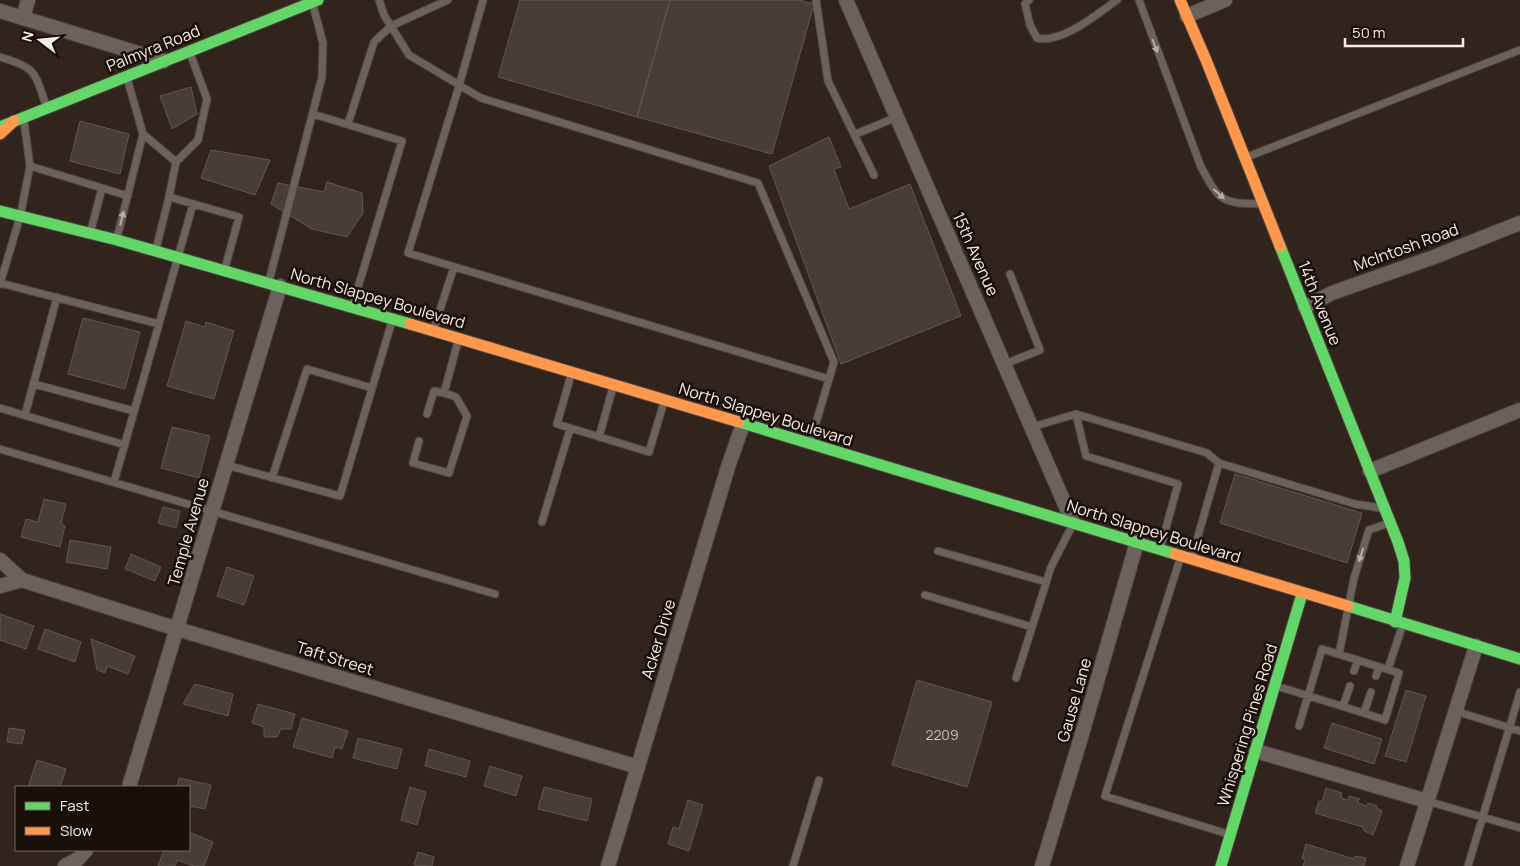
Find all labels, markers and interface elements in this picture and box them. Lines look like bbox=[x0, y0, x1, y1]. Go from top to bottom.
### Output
north arrow bbox=[15, 15, 65, 65]
scale bar bbox=[1345, 15, 1462, 47]
street label: Palmyra Road bbox=[103, 19, 203, 77]
text: 50 m bbox=[1352, 22, 1386, 43]
text: N bbox=[17, 29, 38, 44]
one-way arrow bbox=[1152, 39, 1160, 53]
one-way arrow bbox=[1212, 188, 1224, 200]
street label: 15th Avenue bbox=[948, 209, 1004, 299]
one-way arrow bbox=[118, 210, 126, 225]
street label: McIntosh Road bbox=[1351, 218, 1461, 276]
street label: 14th Avenue bbox=[1293, 257, 1347, 349]
street label: North Slappey Boulevard bbox=[288, 263, 468, 333]
street label: North Slappey Boulevard bbox=[676, 377, 856, 451]
street label: Temple Avenue bbox=[162, 475, 214, 589]
street label: North Slappey Boulevard bbox=[1064, 494, 1244, 568]
one-way arrow bbox=[1357, 548, 1365, 563]
street label: Acker Drive bbox=[635, 596, 681, 682]
street label: Taft Street bbox=[294, 636, 376, 680]
street label: Whispering Pines Road bbox=[1212, 641, 1282, 809]
street label: Gause Lane bbox=[1052, 655, 1096, 745]
house number: 2209 bbox=[925, 725, 959, 744]
legend bbox=[15, 786, 190, 851]
text: Fast bbox=[60, 795, 89, 816]
text: Slow bbox=[60, 820, 93, 841]

